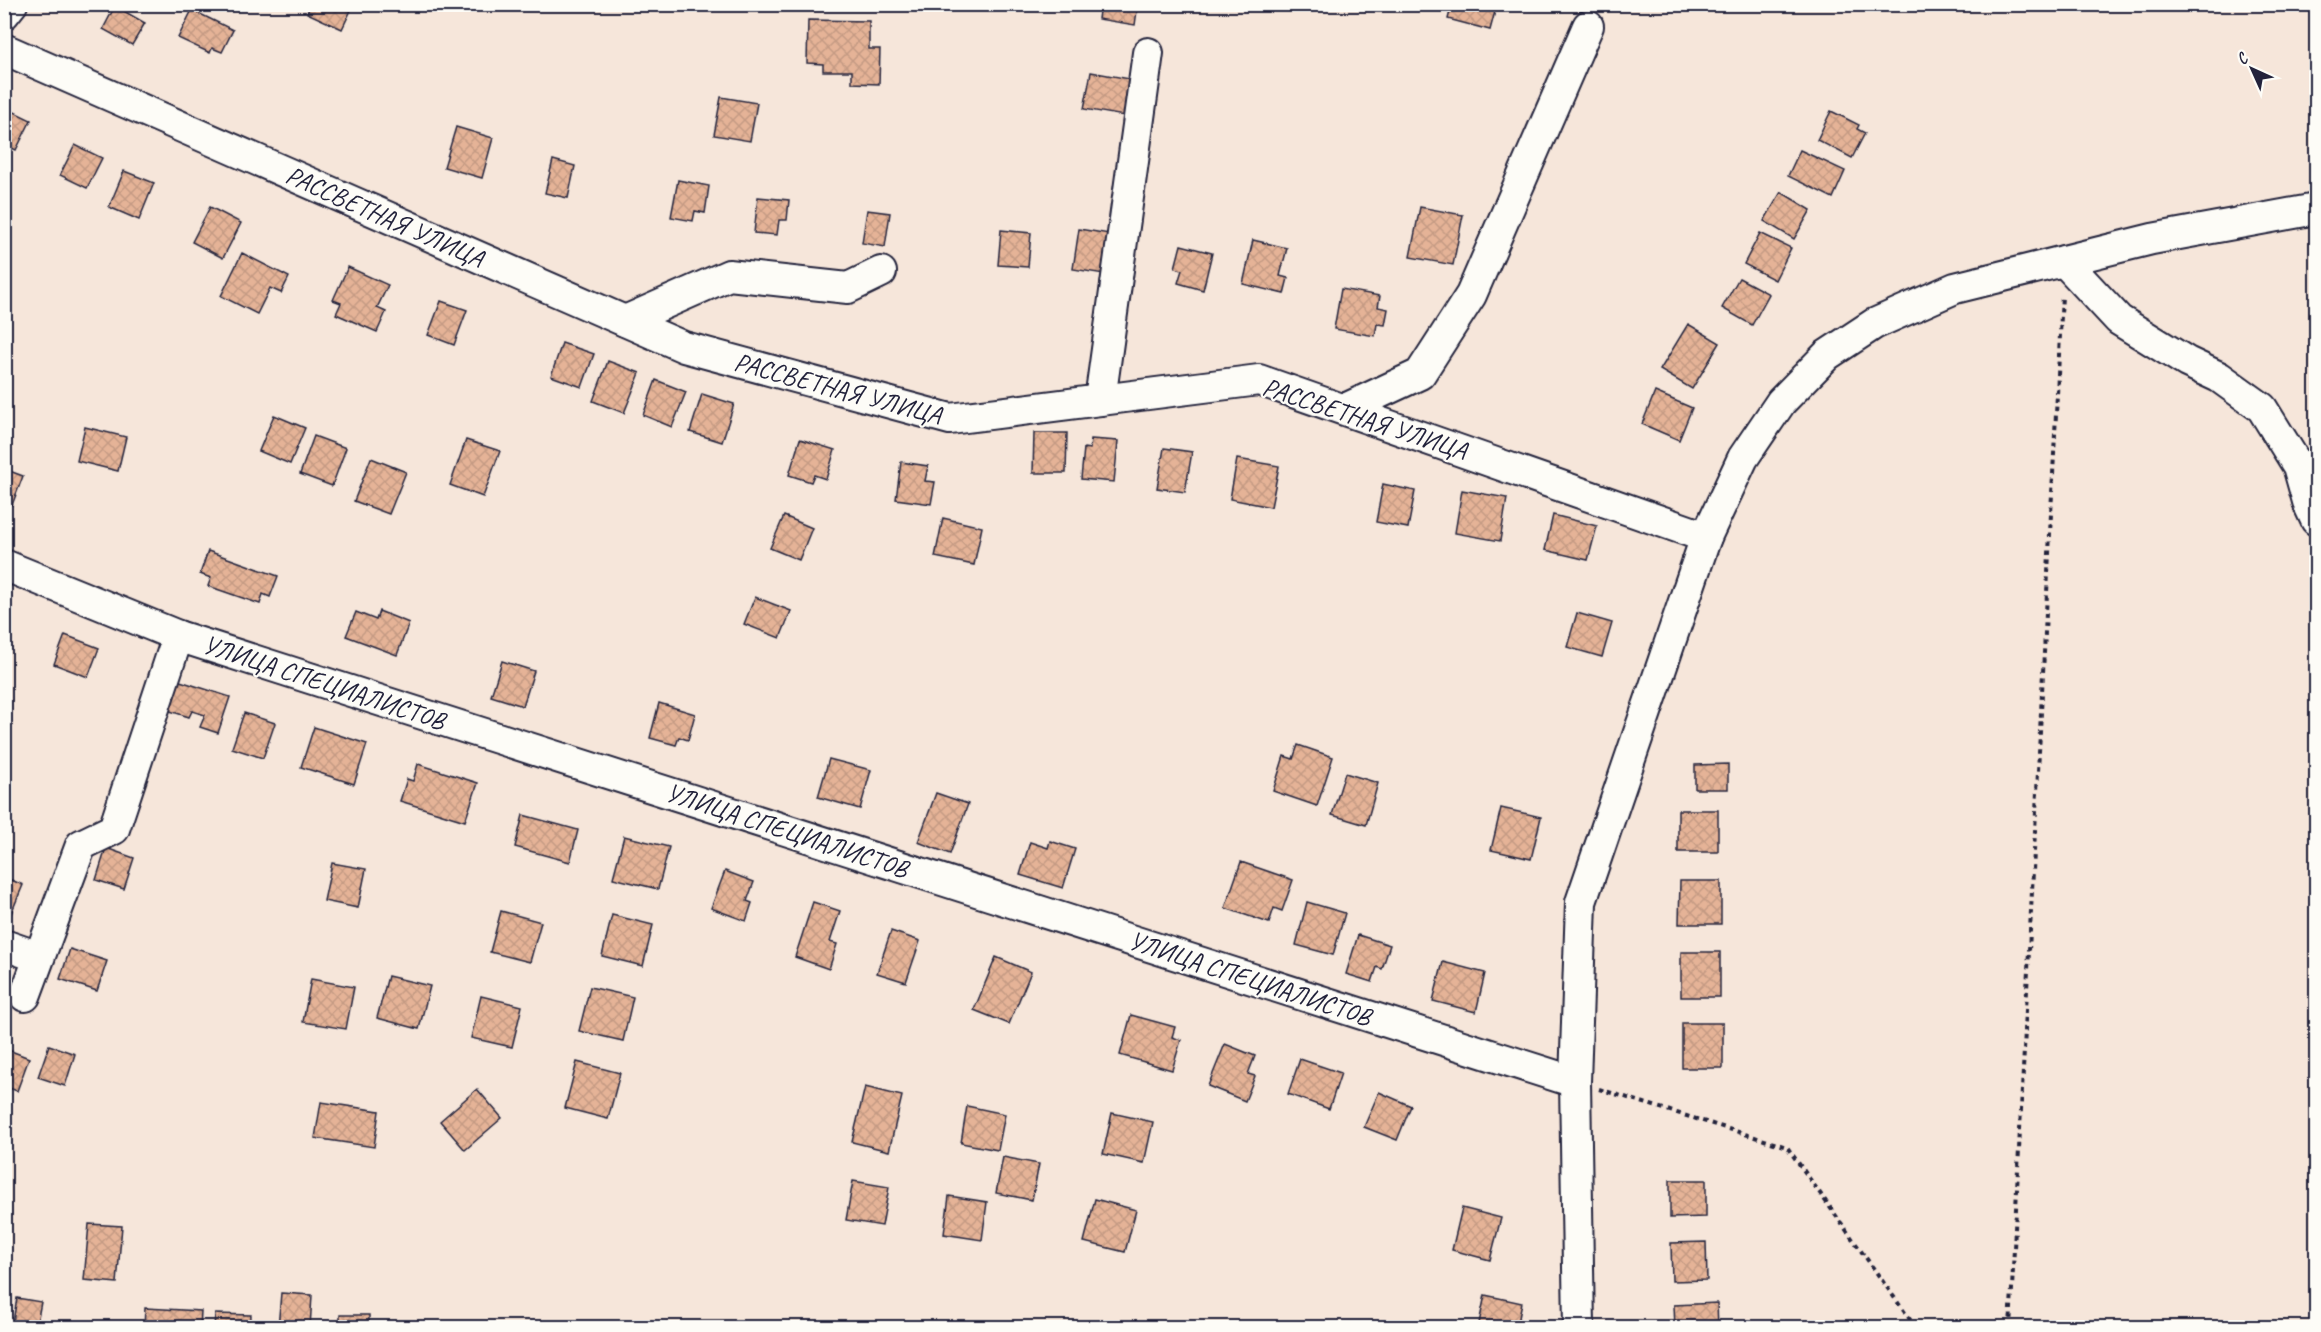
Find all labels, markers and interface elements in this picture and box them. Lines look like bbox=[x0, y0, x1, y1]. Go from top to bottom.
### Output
north arrow bbox=[2222, 39, 2282, 99]
text: С bbox=[2232, 48, 2253, 69]
street label: РАССВЕТНАЯ УЛИЦА bbox=[281, 158, 491, 276]
street label: РАССВЕТНАЯ УЛИЦА bbox=[731, 345, 947, 432]
street label: РАССВЕТНАЯ УЛИЦА bbox=[1258, 370, 1473, 468]
street label: УЛИЦА СПЕЦИАЛИСТОВ bbox=[199, 628, 452, 738]
street label: УЛИЦА СПЕЦИАЛИСТОВ bbox=[662, 776, 915, 886]
street label: УЛИЦА СПЕЦИАЛИСТОВ bbox=[1125, 924, 1378, 1034]

